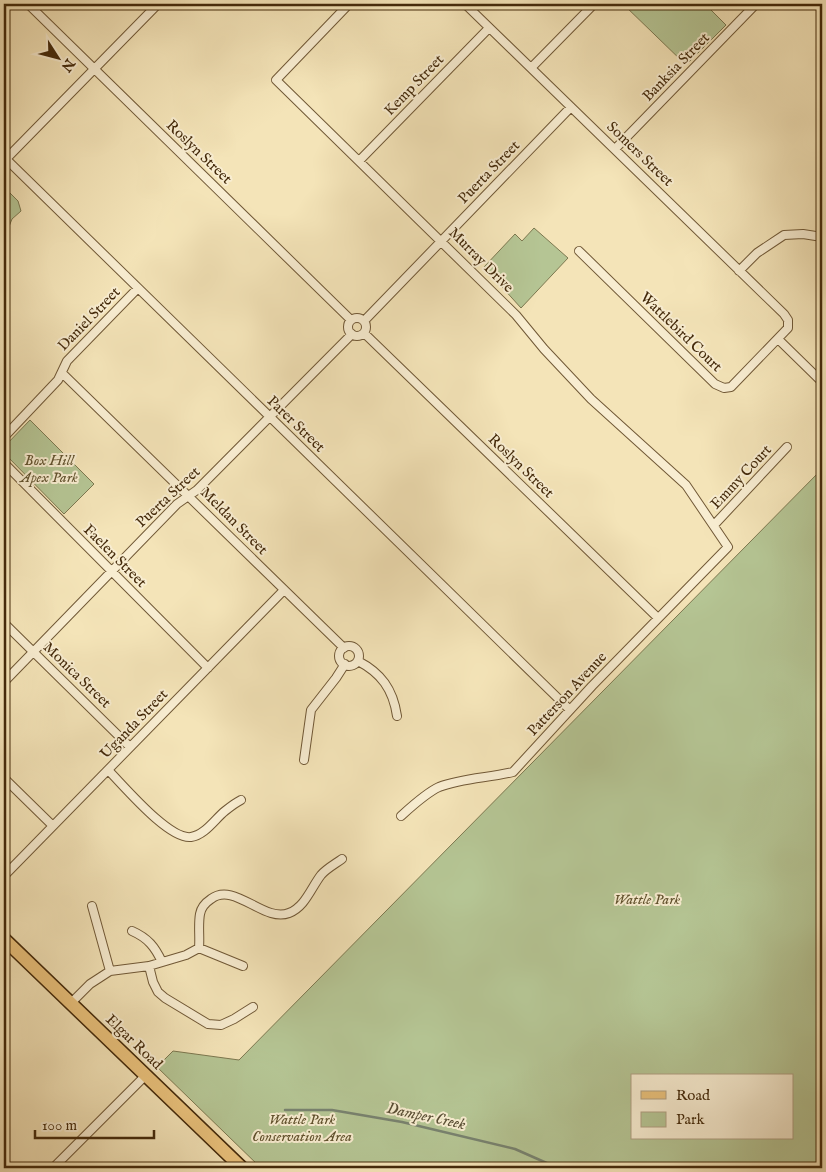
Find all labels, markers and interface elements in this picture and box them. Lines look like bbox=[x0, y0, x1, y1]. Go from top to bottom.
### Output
street label: Banksia Street bbox=[638, 28, 714, 106]
north arrow bbox=[32, 32, 82, 82]
street label: Kemp Street bbox=[380, 50, 448, 120]
text: N bbox=[57, 54, 79, 75]
street label: Roslyn Street bbox=[162, 116, 236, 188]
street label: Somers Street bbox=[603, 117, 677, 191]
street label: Puerta Street bbox=[454, 136, 524, 208]
street label: Murray Drive bbox=[444, 223, 518, 297]
street label: Daniel Street bbox=[54, 283, 124, 355]
street label: Wattlebird Court bbox=[636, 288, 726, 376]
street label: Parer Street bbox=[263, 392, 329, 456]
street label: Roslyn Street bbox=[484, 430, 558, 502]
street label: Emmy Court bbox=[706, 441, 776, 513]
park label: Box Hill Apex Park bbox=[18, 451, 78, 487]
street label: Puerta Street bbox=[132, 462, 204, 532]
street label: Meldan Street bbox=[196, 483, 272, 559]
street label: Faelen Street bbox=[79, 520, 151, 592]
street label: Monica Street bbox=[39, 638, 115, 712]
street label: Patterson Avenue bbox=[523, 648, 611, 740]
street label: Uganda Street bbox=[96, 685, 172, 763]
park label: Wattle Park bbox=[614, 890, 680, 909]
street label: Elgar Road bbox=[102, 1010, 167, 1074]
legend bbox=[631, 1074, 794, 1140]
text: Road bbox=[676, 1086, 711, 1105]
water label: Damper Creek bbox=[385, 1099, 468, 1135]
scale bar bbox=[35, 1107, 154, 1139]
park label: Wattle Park Conservation Area bbox=[252, 1110, 352, 1146]
text: Park bbox=[676, 1110, 706, 1129]
text: 100 m bbox=[42, 1116, 78, 1135]

